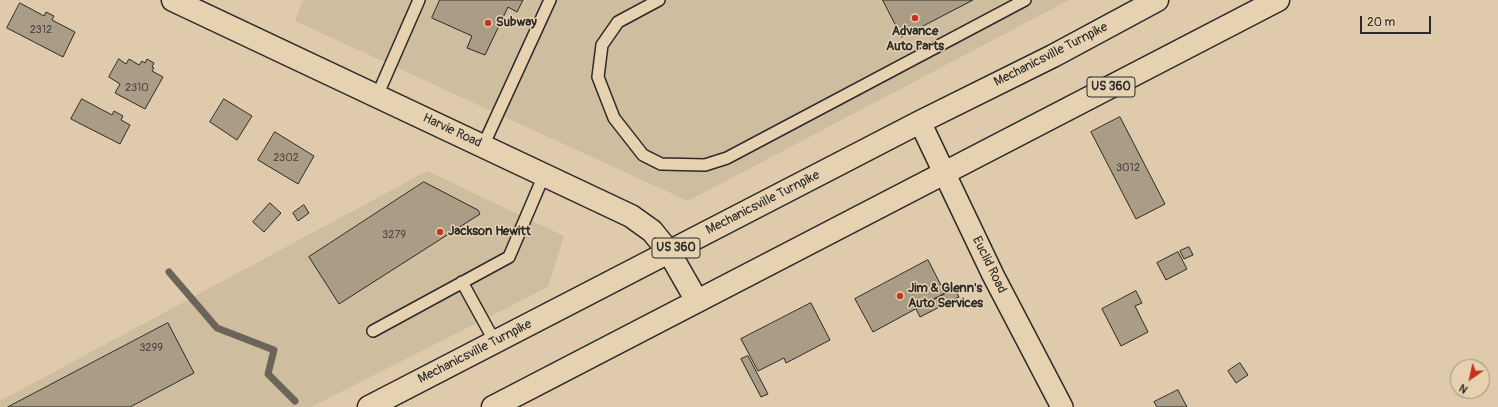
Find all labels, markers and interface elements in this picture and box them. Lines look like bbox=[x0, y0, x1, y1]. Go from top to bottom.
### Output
scale bar bbox=[1362, 8, 1433, 34]
marker: Advance Auto Parts bbox=[910, 13, 920, 23]
place label: Subway bbox=[496, 15, 537, 31]
text: 20 m bbox=[1367, 15, 1395, 30]
marker: Subway bbox=[483, 18, 493, 28]
street label: Mechanicsville Turnpike bbox=[992, 20, 1110, 90]
house number: 2312 bbox=[30, 23, 52, 37]
place label: Advance Auto Parts bbox=[886, 24, 944, 55]
road number: US 360 bbox=[1087, 77, 1135, 97]
house number: 2310 bbox=[125, 81, 149, 95]
street label: Harvie Road bbox=[420, 111, 484, 151]
house number: 2302 bbox=[273, 151, 299, 165]
house number: 3012 bbox=[1116, 161, 1140, 175]
street label: Mechanicsville Turnpike bbox=[704, 168, 822, 238]
place label: Jackson Hewitt bbox=[448, 224, 531, 240]
marker: Jackson Hewitt bbox=[435, 227, 445, 237]
house number: 3279 bbox=[382, 228, 406, 242]
street label: Euclid Road bbox=[969, 234, 1009, 296]
road number: US 360 bbox=[652, 238, 700, 258]
place label: Jim & Glenn's Auto Services bbox=[908, 281, 983, 312]
marker: Jim & Glenn's Auto Services bbox=[895, 291, 905, 301]
street label: Mechanicsville Turnpike bbox=[416, 317, 534, 387]
house number: 3299 bbox=[139, 341, 163, 355]
north arrow bbox=[1450, 359, 1490, 399]
text: N bbox=[1457, 381, 1470, 396]

